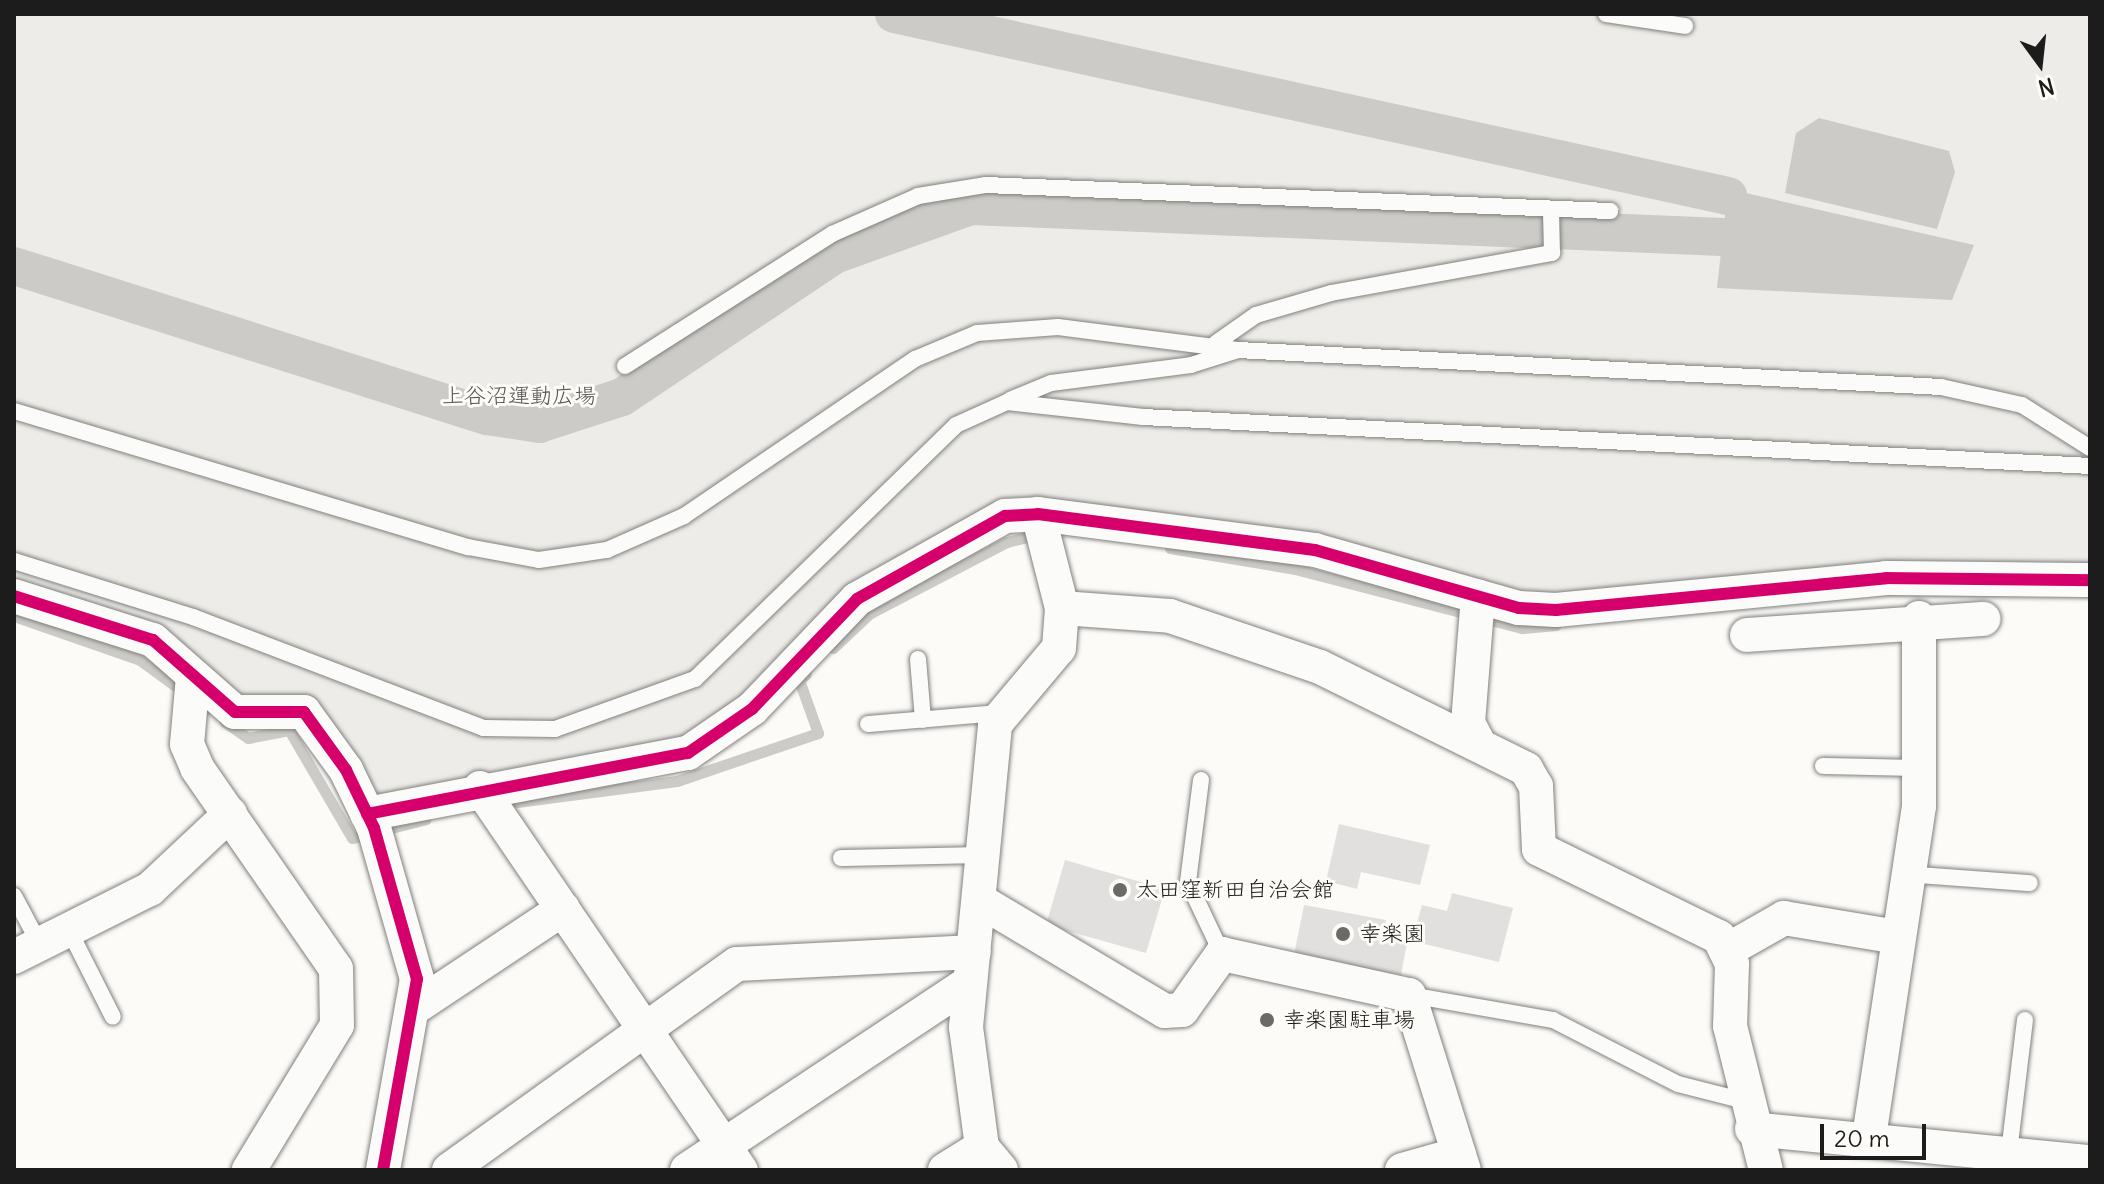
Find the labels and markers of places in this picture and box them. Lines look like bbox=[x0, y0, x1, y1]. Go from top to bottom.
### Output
place label: 太田窪新田自治会館 bbox=[1136, 877, 1334, 903]
marker: 太田窪新田自治会館 bbox=[1111, 881, 1129, 899]
place label: 幸楽園 bbox=[1359, 921, 1425, 947]
marker: 幸楽園 bbox=[1334, 925, 1352, 943]
place label: 幸楽園駐車場 bbox=[1283, 1007, 1415, 1033]
marker: 幸楽園駐車場 bbox=[1258, 1011, 1276, 1029]

